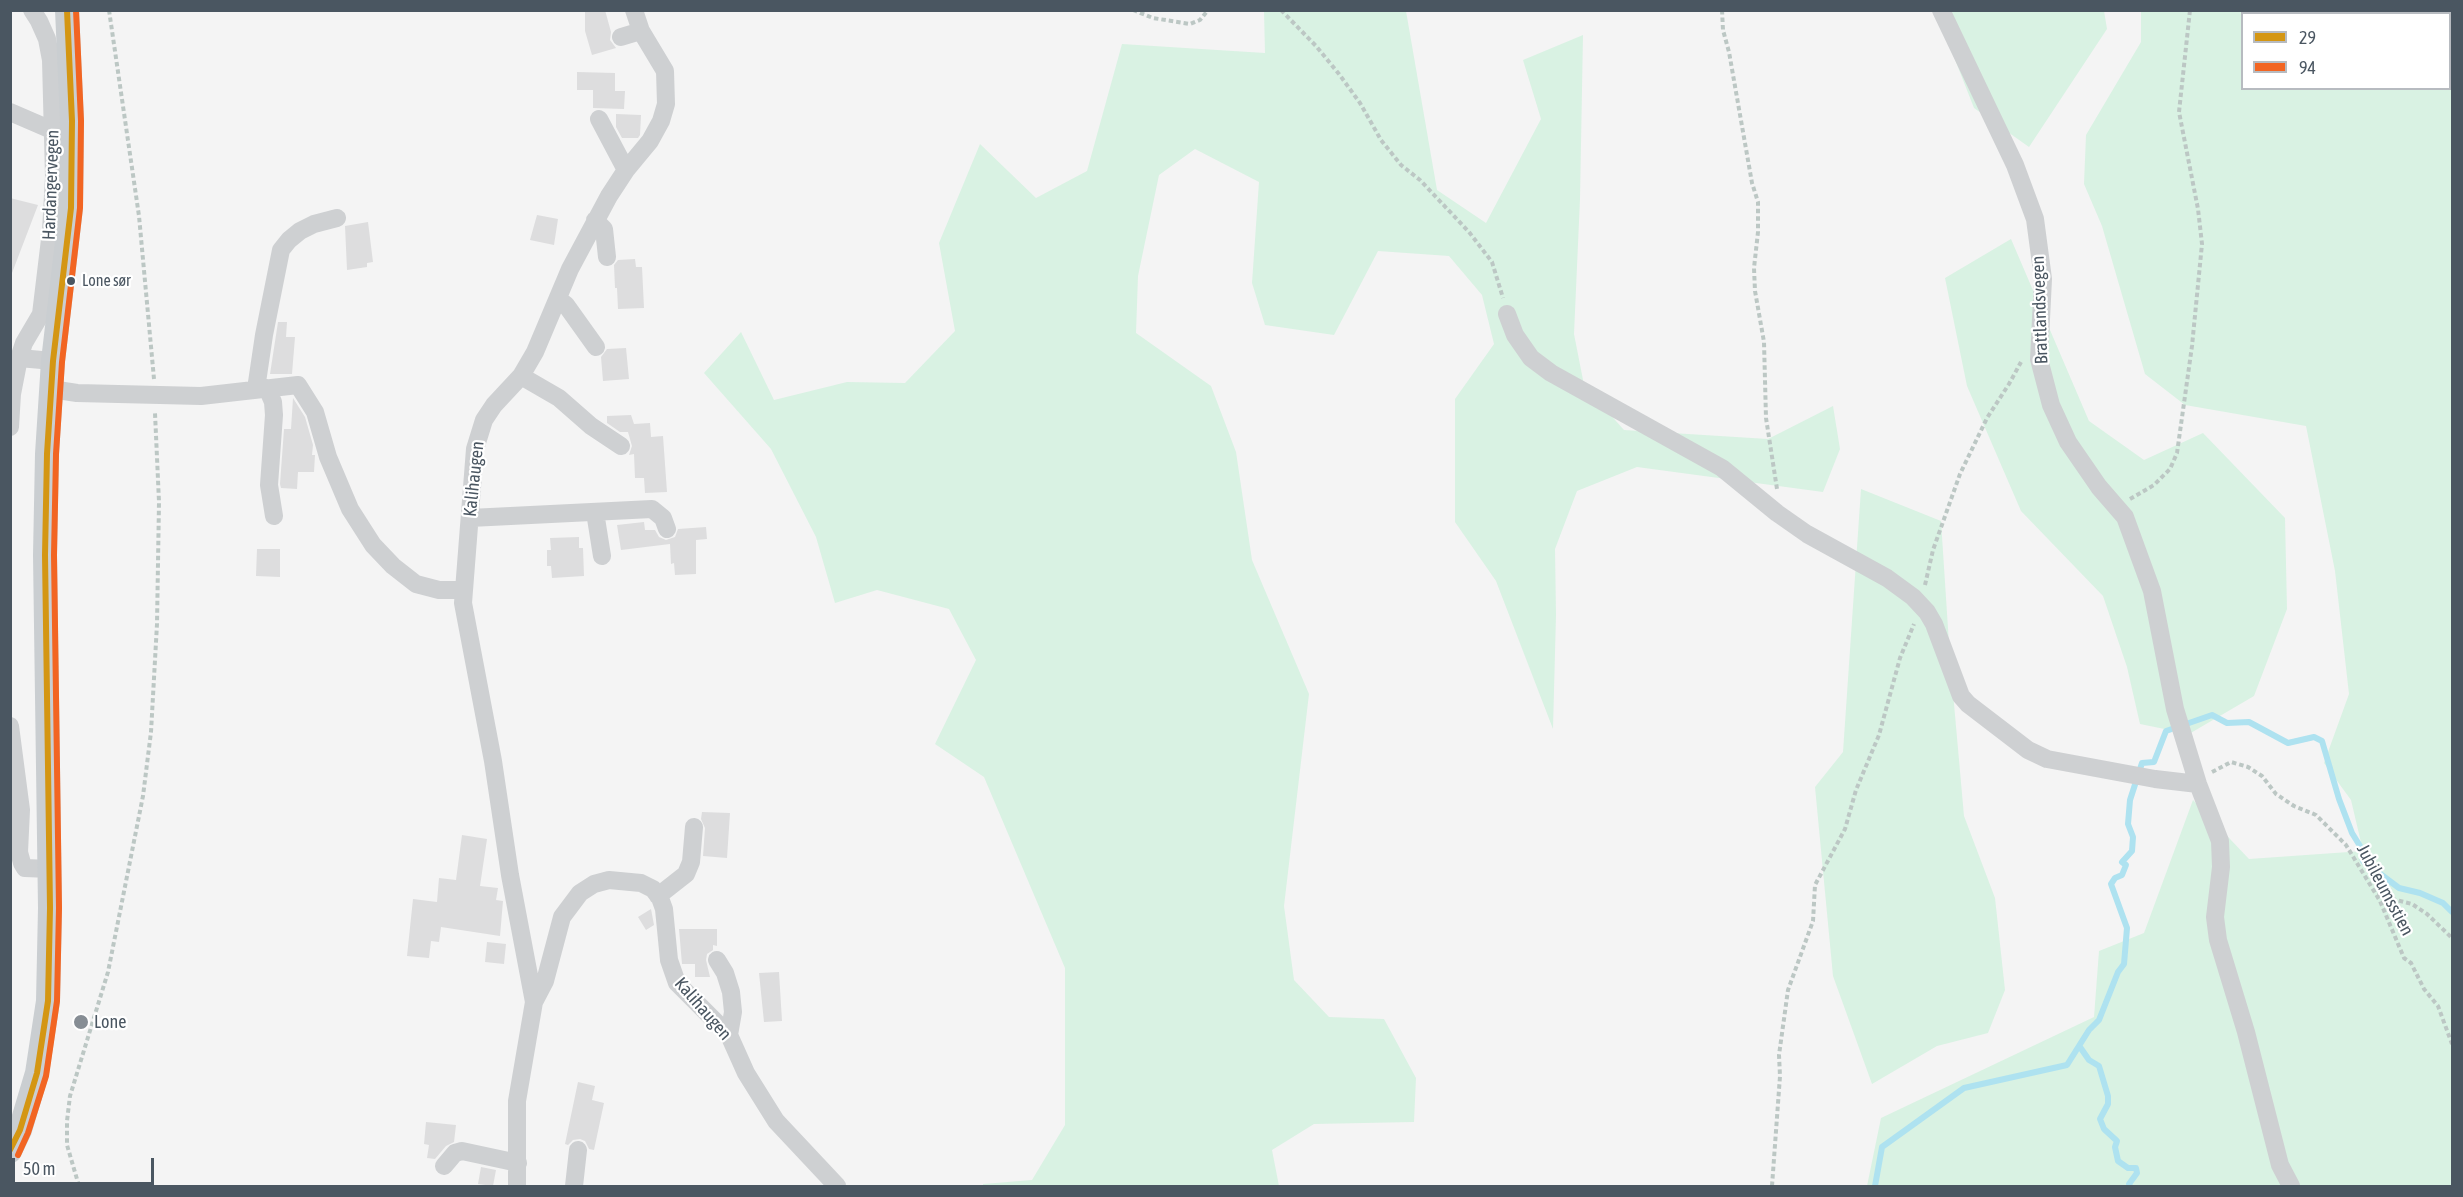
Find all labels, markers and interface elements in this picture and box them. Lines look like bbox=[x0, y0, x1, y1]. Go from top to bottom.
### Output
legend bbox=[2241, 12, 2451, 90]
text: 29 bbox=[2299, 27, 2316, 48]
text: 94 bbox=[2299, 57, 2316, 78]
street label: Hardangervegen bbox=[38, 129, 64, 241]
street label: Brattlandsvegen bbox=[2027, 255, 2053, 365]
place label: Lone sør bbox=[82, 271, 131, 291]
marker: Lone sør bbox=[65, 275, 77, 287]
street label: Kalihaugen bbox=[459, 440, 489, 518]
street label: Jubileumsstien bbox=[2352, 841, 2418, 939]
street label: Kalihaugen bbox=[670, 973, 736, 1045]
place label: Lone bbox=[94, 1011, 126, 1033]
marker: Lone bbox=[72, 1013, 90, 1031]
scale bar bbox=[15, 1146, 158, 1184]
text: 50 m bbox=[23, 1158, 55, 1179]

